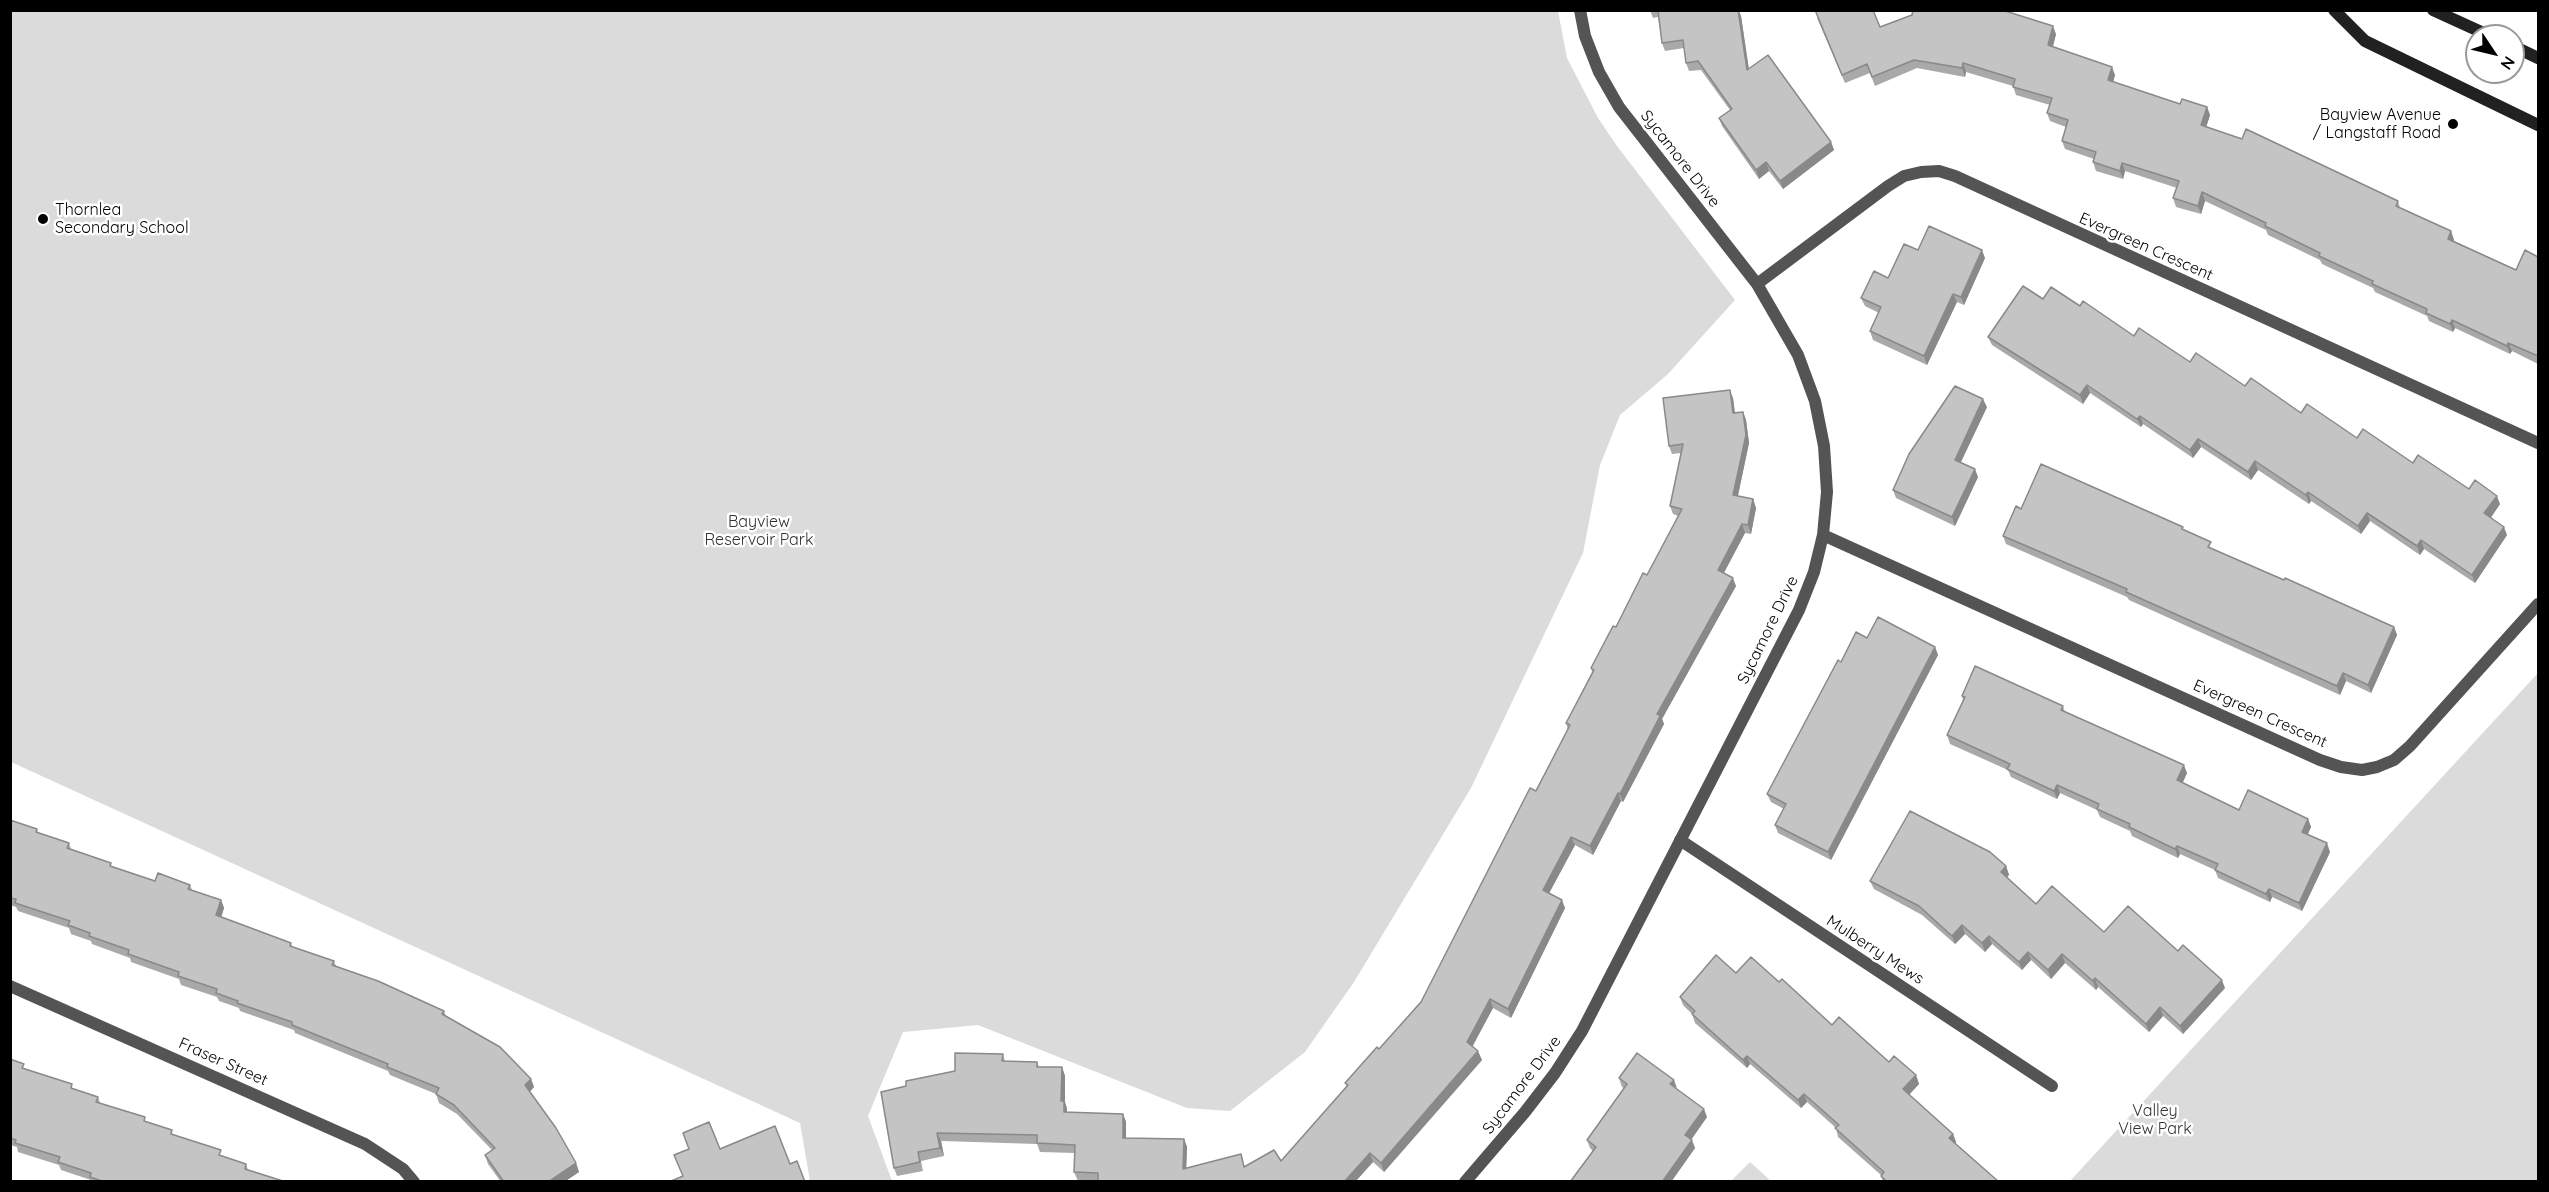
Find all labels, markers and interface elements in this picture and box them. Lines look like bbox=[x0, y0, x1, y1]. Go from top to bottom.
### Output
north arrow bbox=[2465, 24, 2525, 84]
text: N bbox=[2497, 53, 2520, 74]
place label: Bayview Avenue / Langstaff Road bbox=[2313, 105, 2441, 143]
street label: Sycamore Drive bbox=[1636, 107, 1724, 211]
marker: Bayview Avenue / Langstaff Road bbox=[2446, 117, 2460, 131]
place label: Thornlea Secondary School bbox=[55, 200, 189, 238]
street label: Evergreen Crescent bbox=[2076, 209, 2216, 285]
marker: Thornlea Secondary School bbox=[36, 212, 50, 226]
park label: Bayview Reservoir Park bbox=[704, 512, 814, 550]
street label: Sycamore Drive bbox=[1734, 573, 1802, 687]
street label: Evergreen Crescent bbox=[2190, 676, 2330, 752]
street label: Mulberry Mews bbox=[1823, 911, 1927, 989]
street label: Sycamore Drive bbox=[1479, 1032, 1565, 1138]
street label: Fraser Street bbox=[176, 1034, 270, 1090]
park label: Valley View Park bbox=[2118, 1101, 2192, 1139]

